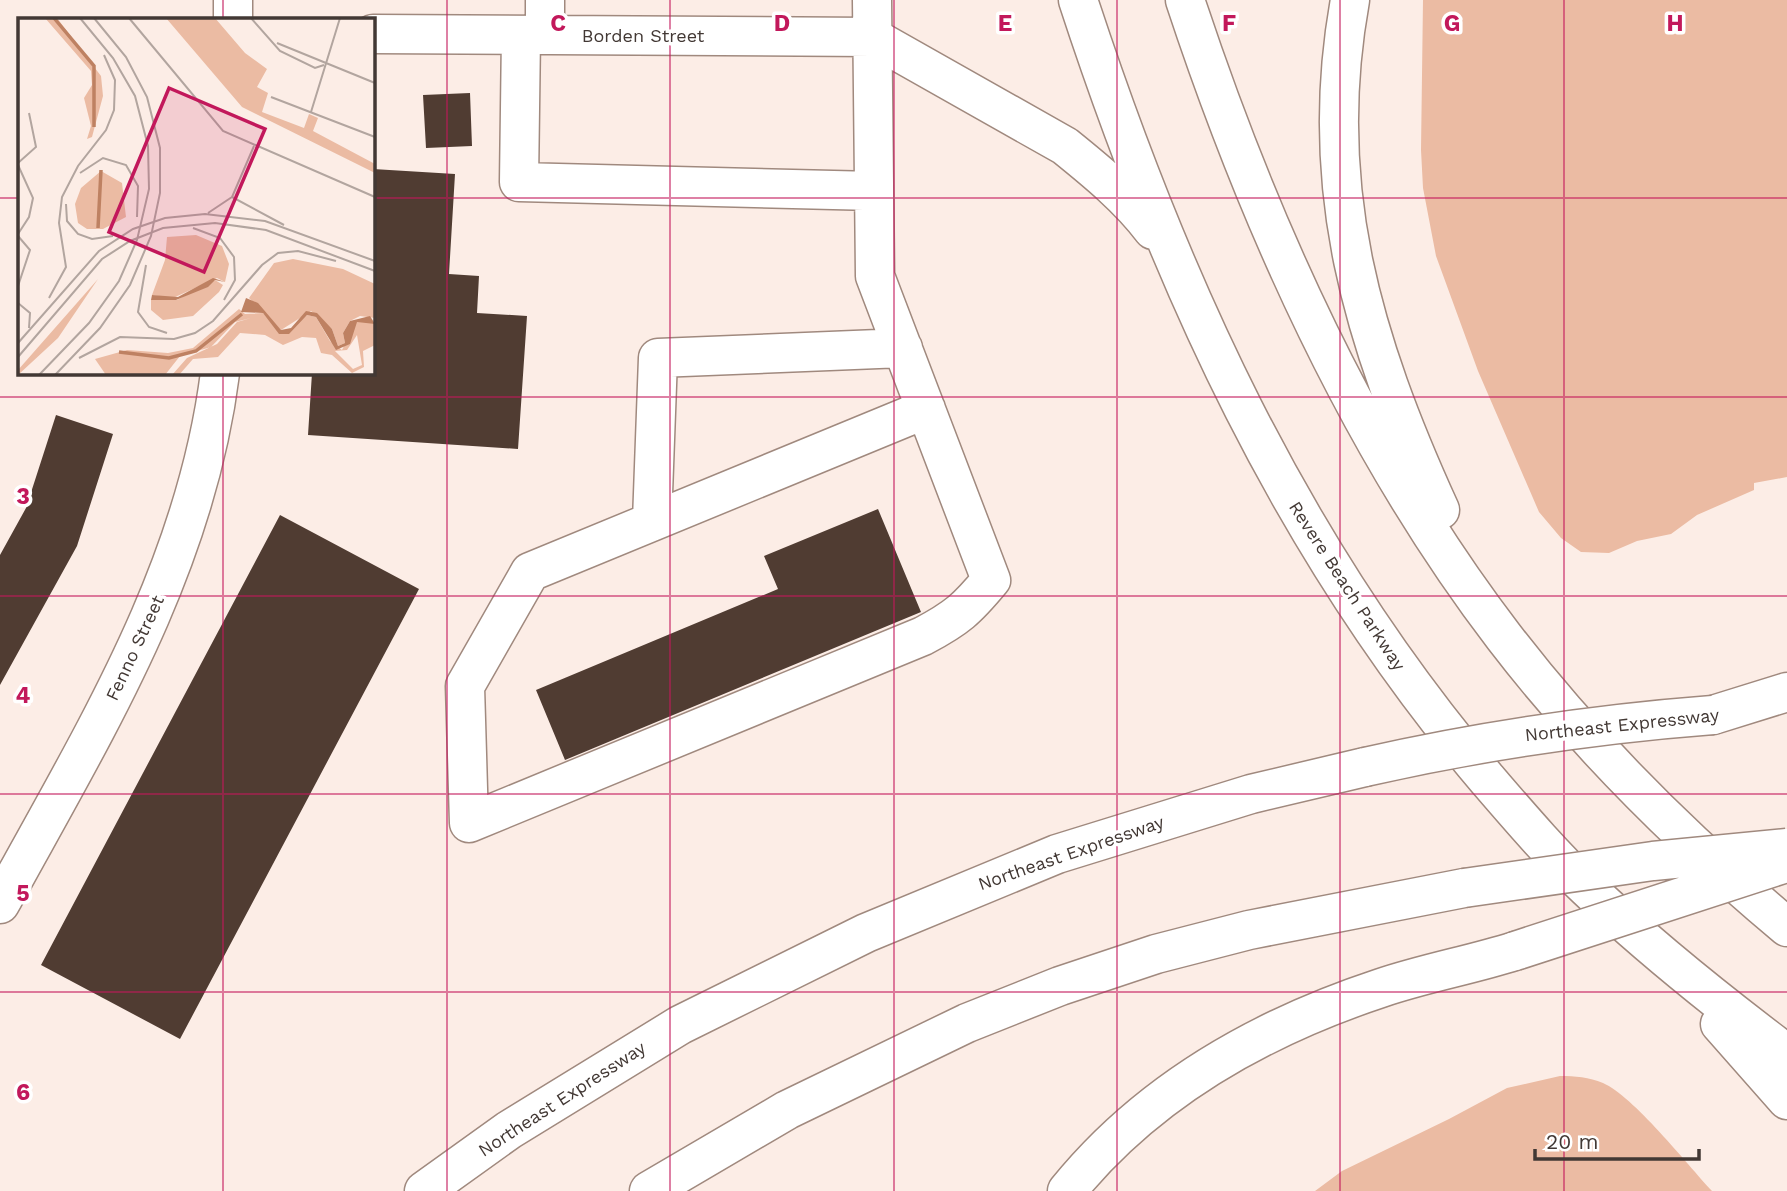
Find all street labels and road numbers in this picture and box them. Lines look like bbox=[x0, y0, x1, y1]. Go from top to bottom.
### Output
street label: Borden Street bbox=[582, 25, 705, 46]
street label: Revere Beach Parkway bbox=[1285, 497, 1410, 675]
street label: Fenno Street bbox=[101, 591, 168, 704]
street label: Northeast Expressway bbox=[1524, 704, 1721, 745]
street label: Northeast Expressway bbox=[975, 811, 1167, 894]
street label: Northeast Expressway bbox=[474, 1036, 650, 1161]

